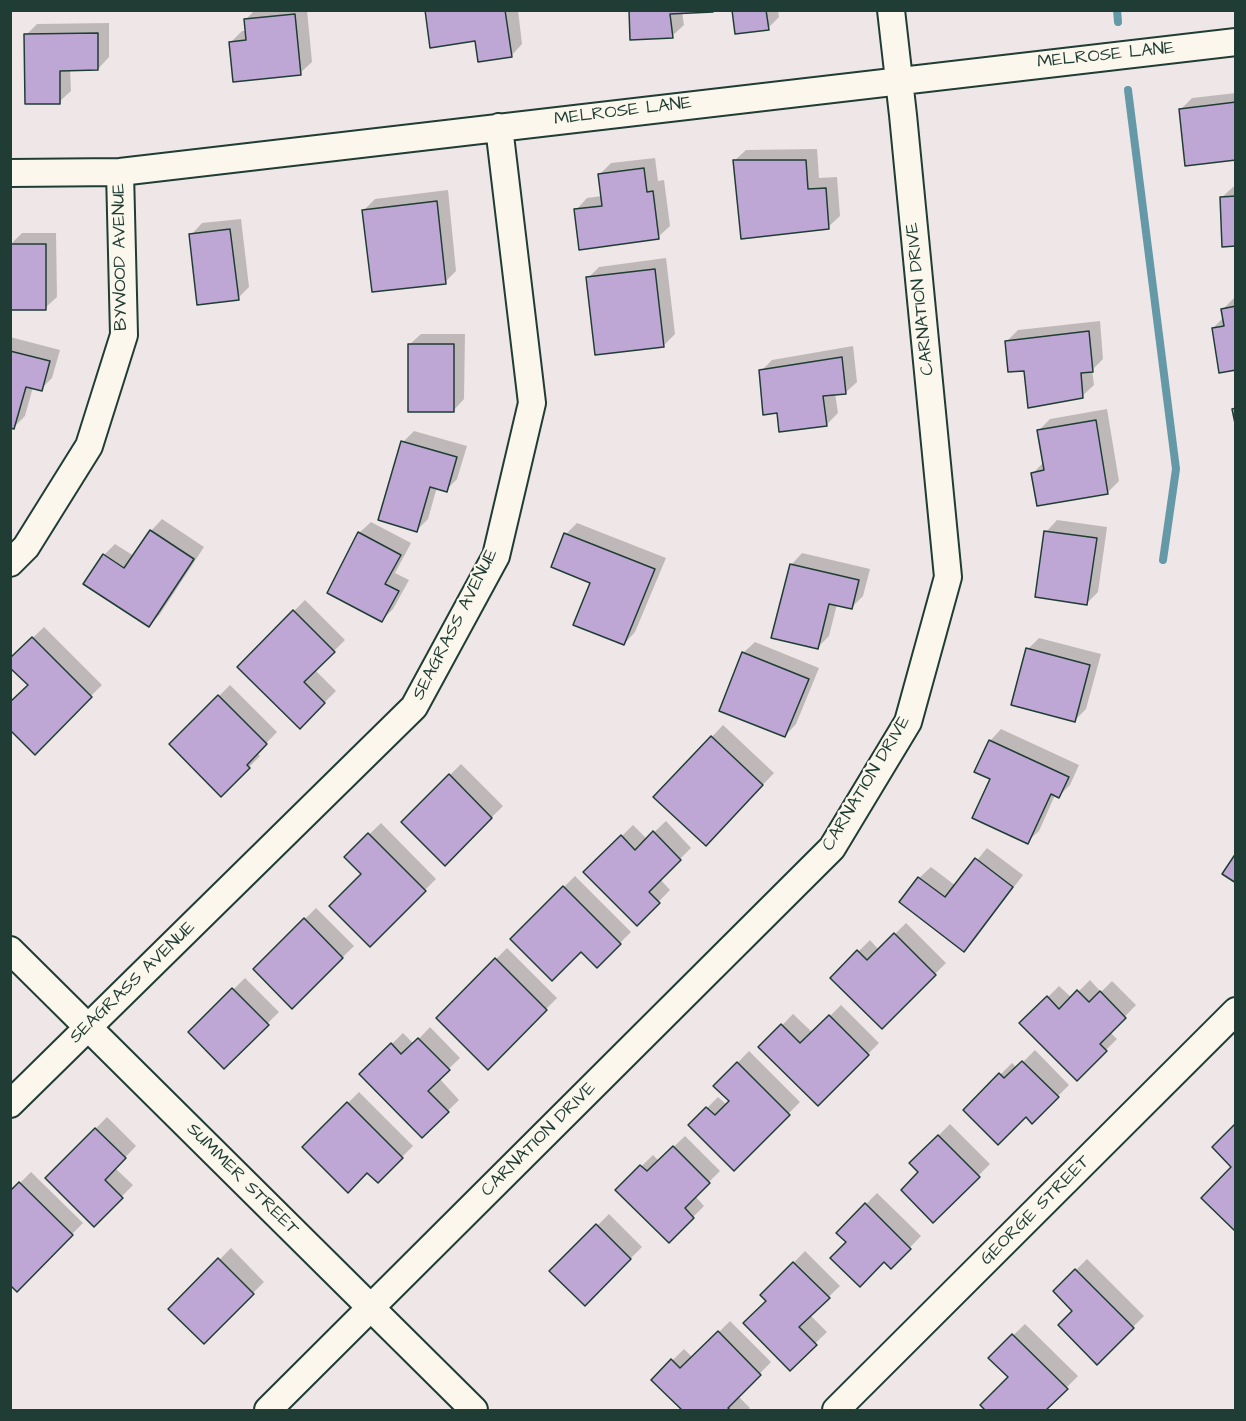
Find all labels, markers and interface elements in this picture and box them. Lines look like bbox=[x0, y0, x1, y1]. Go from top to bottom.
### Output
street label: MELROSE LANE bbox=[1036, 38, 1176, 74]
street label: MELROSE LANE bbox=[553, 93, 693, 131]
street label: BYWOOD AVENUE bbox=[109, 183, 133, 331]
street label: CARNATION DRIVE bbox=[902, 222, 940, 376]
street label: SEAGRASS AVENUE bbox=[409, 546, 503, 704]
street label: CARNATION DRIVE bbox=[818, 713, 916, 855]
street label: SEAGRASS AVENUE bbox=[66, 917, 200, 1049]
street label: CARNATION DRIVE bbox=[477, 1078, 601, 1202]
street label: SUMMER STREET bbox=[181, 1119, 303, 1241]
street label: GEORGE STREET bbox=[977, 1152, 1095, 1270]

